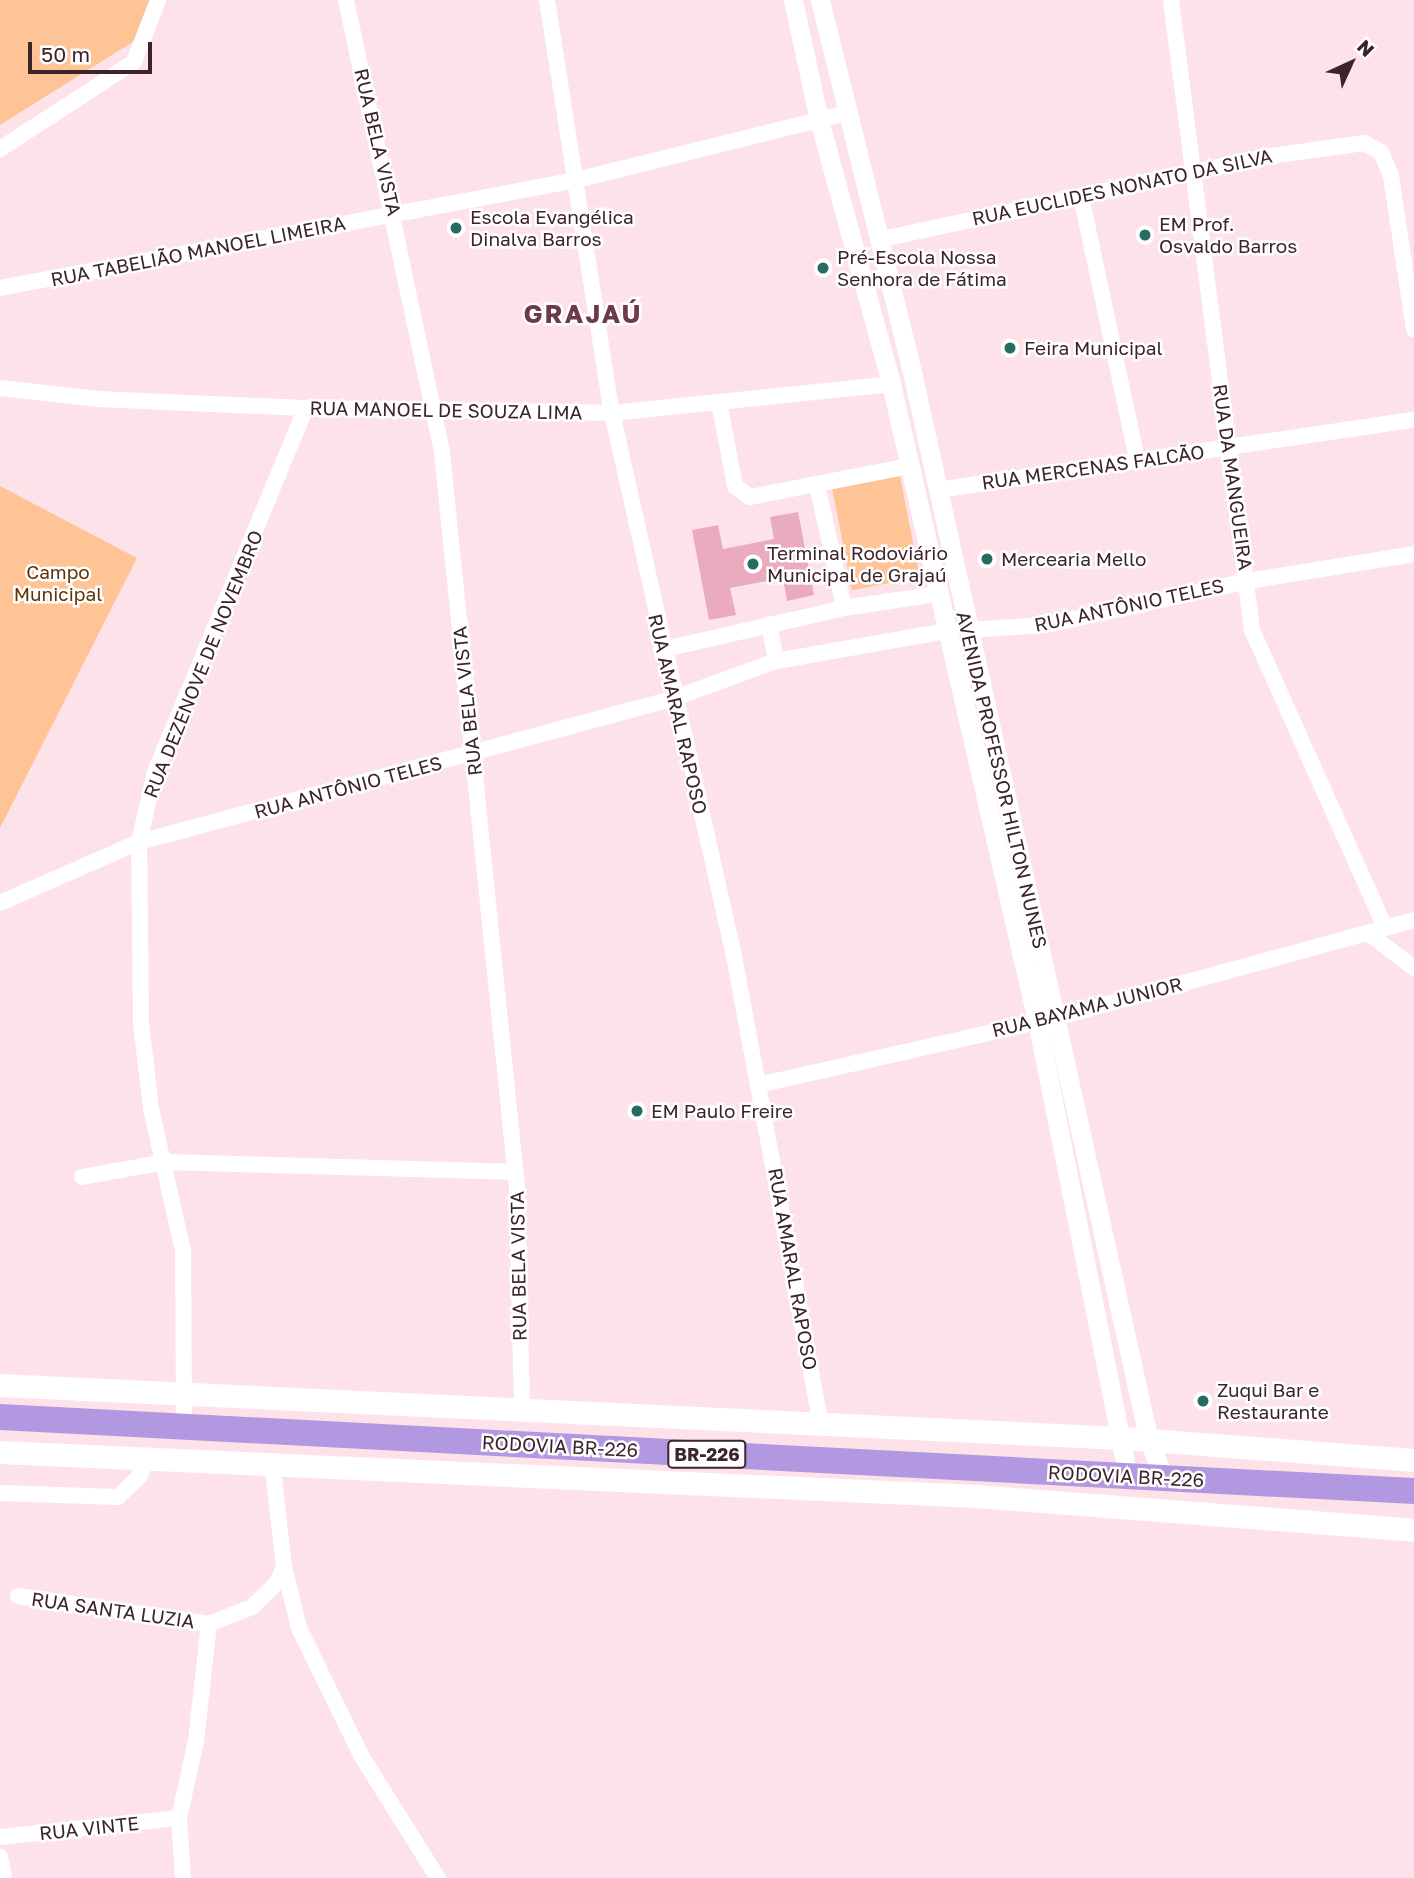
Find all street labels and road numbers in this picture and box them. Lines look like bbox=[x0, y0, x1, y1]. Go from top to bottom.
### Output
street label: RUA BELA VISTA bbox=[350, 66, 406, 218]
street label: RUA EUCLIDES NONATO DA SILVA bbox=[970, 144, 1274, 230]
street label: RUA TABELIÃO MANOEL LIMEIRA bbox=[49, 211, 347, 291]
street label: RUA DA MANGUEIRA bbox=[1209, 382, 1257, 572]
street label: RUA MANOEL DE SOUZA LIMA bbox=[309, 396, 583, 424]
street label: RUA MERCENAS FALCÃO bbox=[980, 440, 1206, 494]
street label: RUA DEZENOVE DE NOVEMBRO bbox=[139, 527, 267, 801]
street label: RUA ANTÔNIO TELES bbox=[1032, 574, 1226, 636]
street label: AVENIDA PROFESSOR HILTON NUNES bbox=[952, 609, 1052, 951]
street label: RUA AMARAL RAPOSO bbox=[644, 612, 712, 816]
street label: RUA BELA VISTA bbox=[448, 625, 486, 777]
street label: RUA ANTÔNIO TELES bbox=[252, 751, 444, 823]
street label: RUA BAYAMA JUNIOR bbox=[989, 972, 1185, 1042]
street label: RUA AMARAL RAPOSO bbox=[764, 1166, 822, 1372]
street label: RUA BELA VISTA bbox=[505, 1191, 531, 1341]
street label: RODOVIA BR-226 bbox=[481, 1431, 639, 1461]
road number: BR-226 bbox=[667, 1440, 747, 1469]
street label: RODOVIA BR-226 bbox=[1047, 1461, 1205, 1491]
street label: RUA SANTA LUZIA bbox=[30, 1587, 196, 1633]
street label: RUA VINTE bbox=[38, 1811, 140, 1845]

